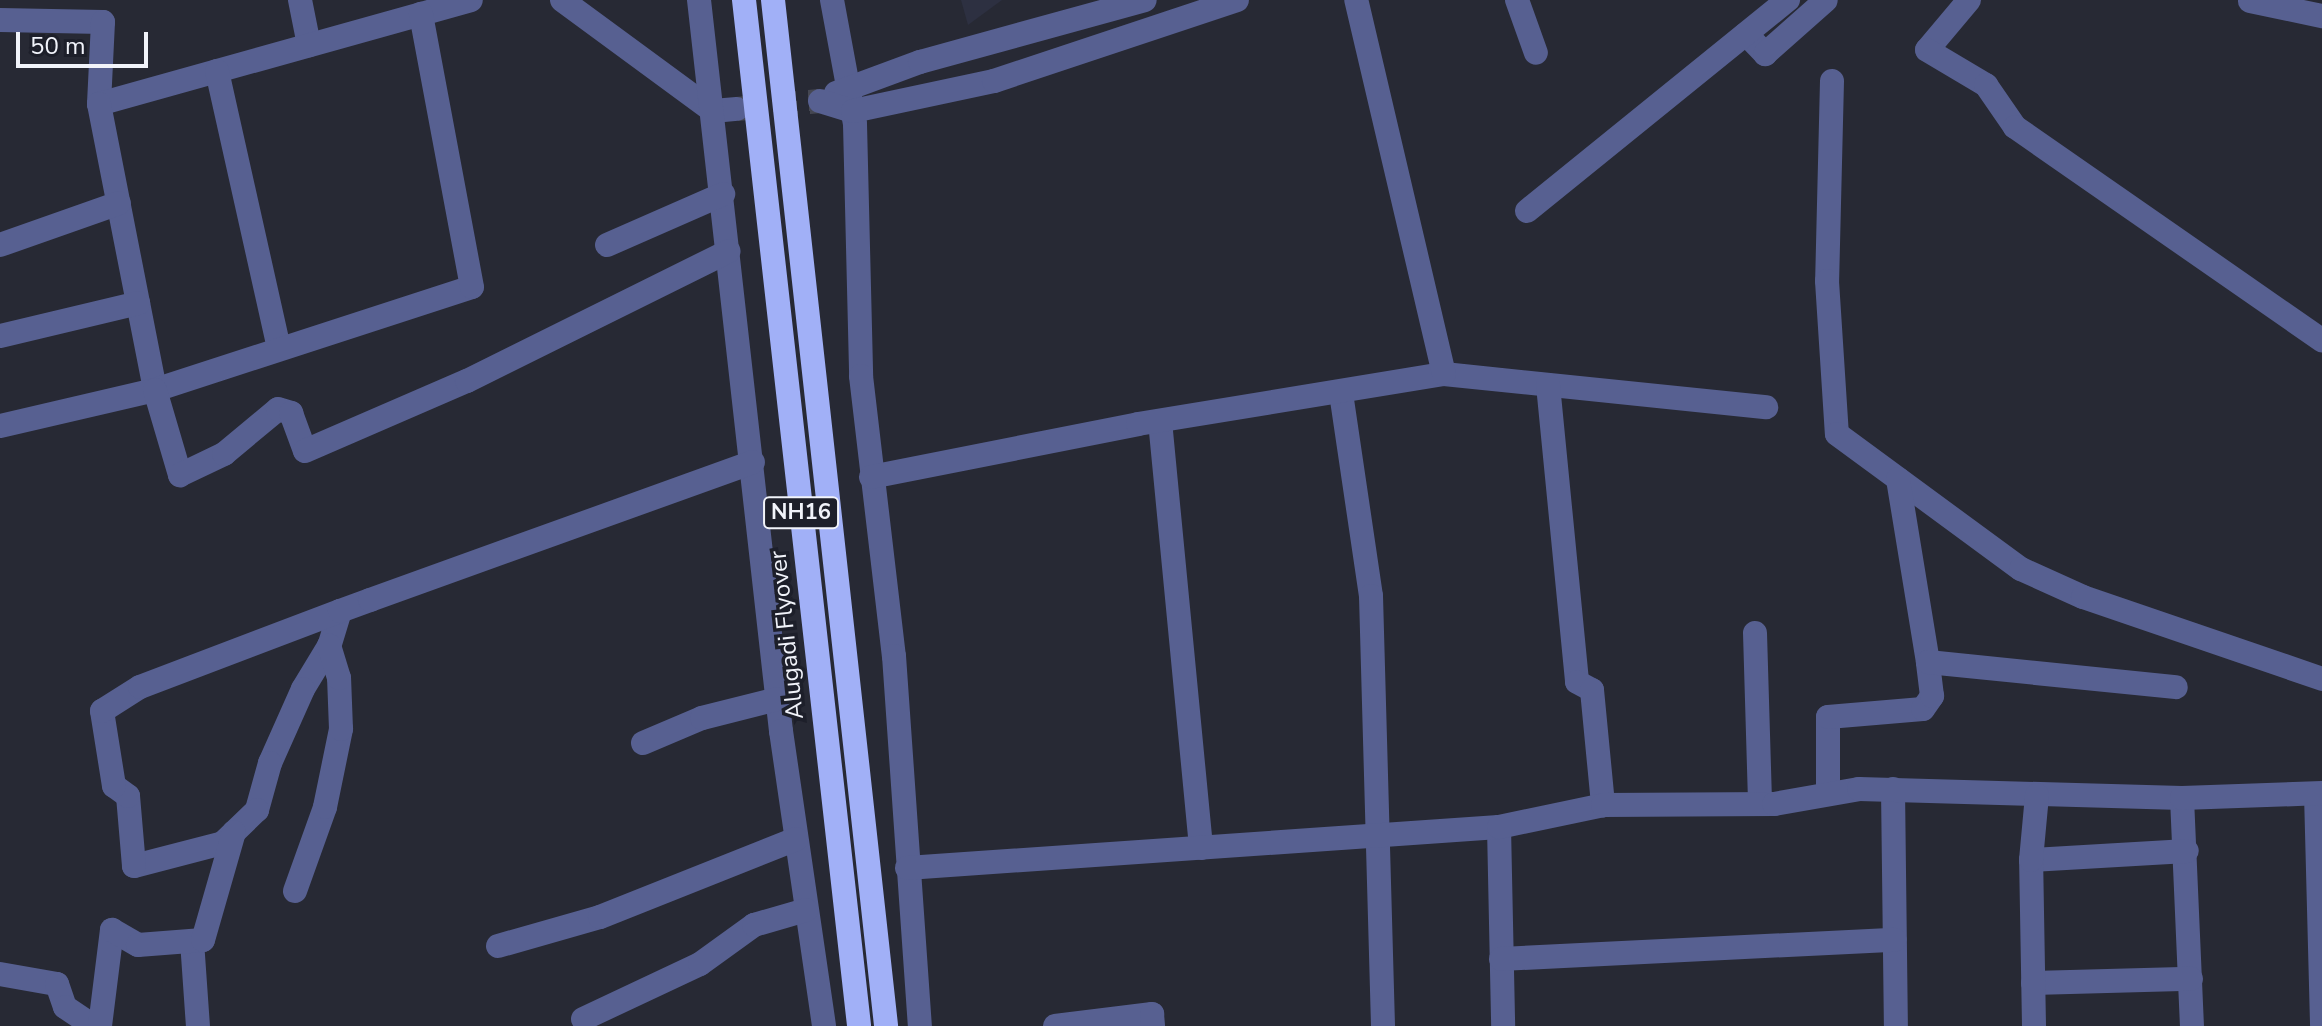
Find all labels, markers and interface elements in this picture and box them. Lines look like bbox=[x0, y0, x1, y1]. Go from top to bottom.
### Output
scale bar bbox=[20, 16, 152, 66]
text: 50 m bbox=[30, 30, 86, 62]
road number: NH16 bbox=[763, 495, 839, 531]
street label: Alugadi Flyover bbox=[764, 549, 810, 721]

